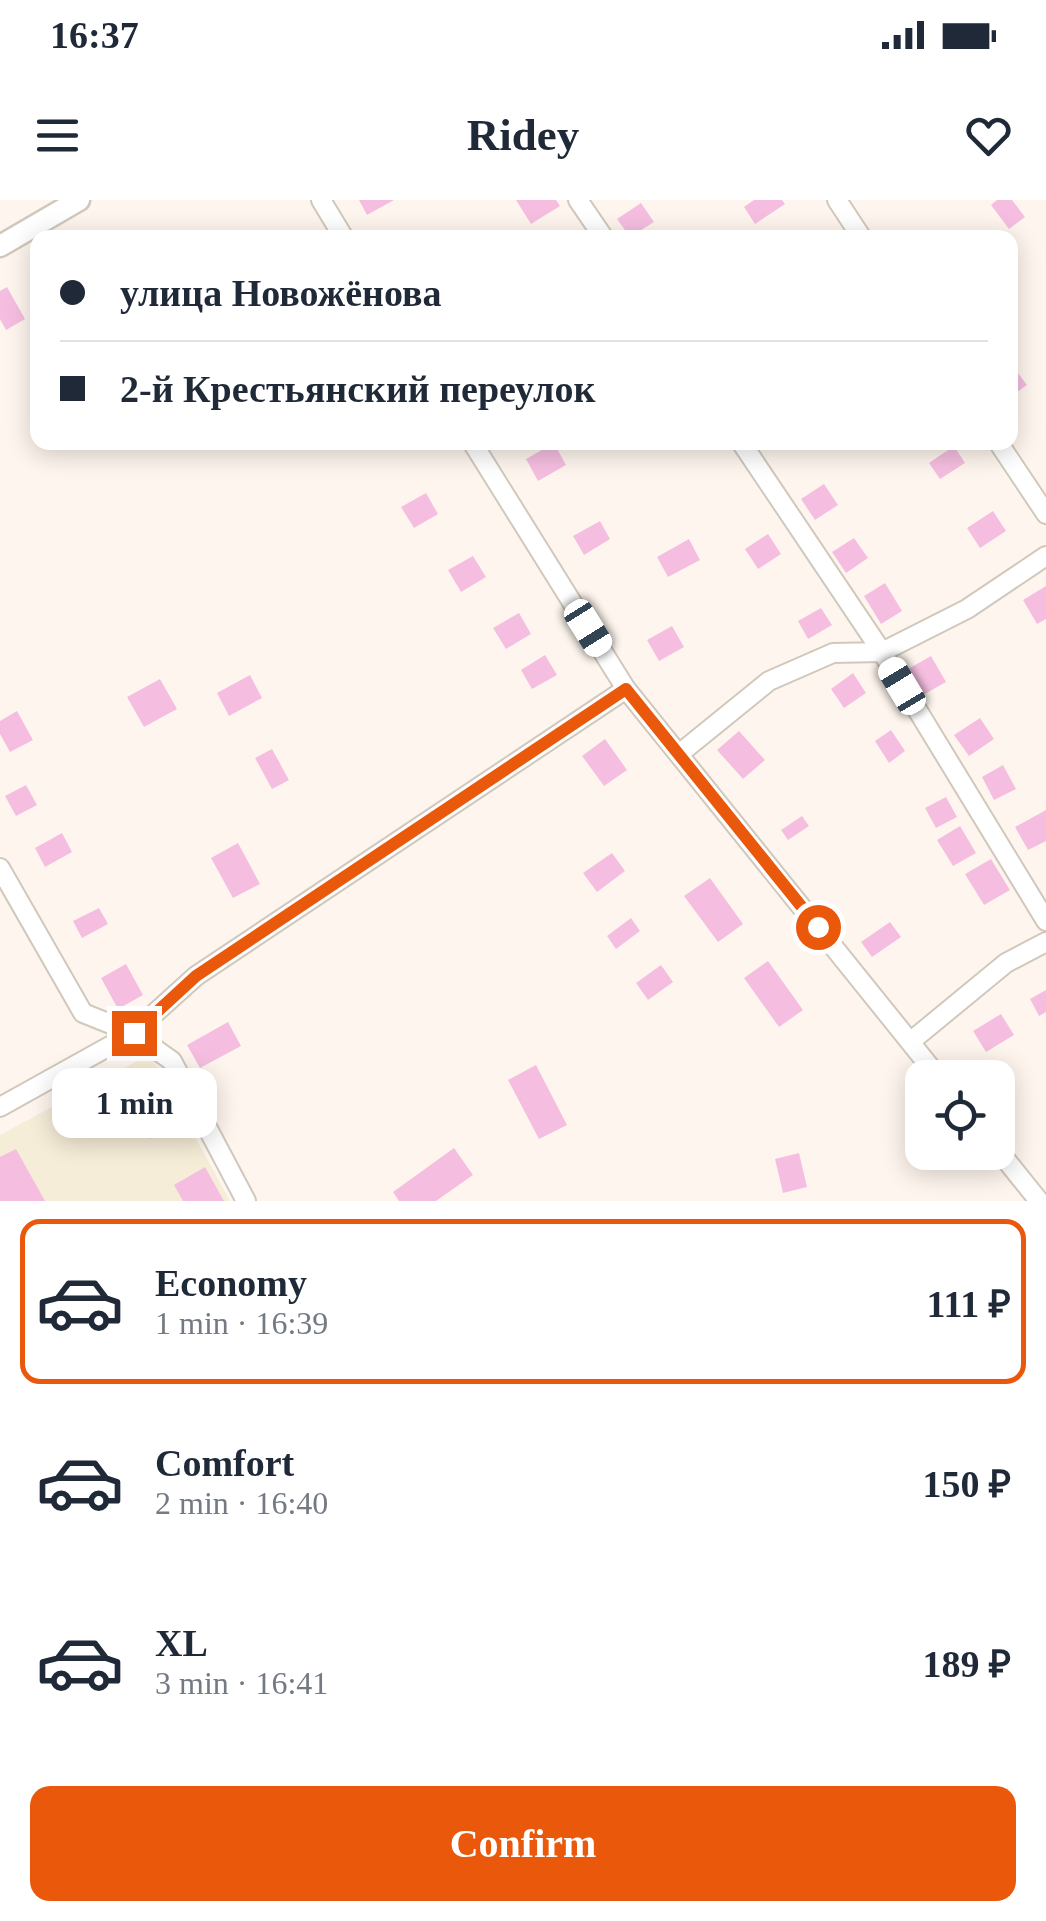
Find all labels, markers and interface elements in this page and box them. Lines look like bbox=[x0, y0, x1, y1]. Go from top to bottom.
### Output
text: 16:37 bbox=[50, 14, 139, 56]
icon: menu bbox=[30, 108, 85, 163]
icon: heart bbox=[961, 108, 1016, 163]
text: Ridey bbox=[467, 110, 579, 160]
text: улица Новожёнова bbox=[120, 272, 441, 314]
text: 2-й Крестьянский переулок bbox=[120, 368, 595, 410]
car bbox=[559, 595, 617, 661]
car bbox=[874, 653, 930, 719]
route start bbox=[796, 905, 841, 950]
route end bbox=[112, 1011, 157, 1056]
map controls bbox=[905, 1060, 1015, 1170]
button: locate bbox=[905, 1060, 1015, 1170]
callout: 1 min bbox=[52, 1068, 216, 1138]
text: 1 min bbox=[96, 1085, 173, 1121]
icon: car bbox=[35, 1257, 125, 1347]
text: Economy bbox=[155, 1262, 307, 1304]
text: 111 ₽ bbox=[927, 1283, 1011, 1325]
text: 1 min · 16:39 bbox=[155, 1305, 328, 1341]
icon: car bbox=[35, 1437, 125, 1527]
text: Comfort bbox=[155, 1442, 294, 1484]
text: 150 ₽ bbox=[922, 1463, 1011, 1505]
text: 2 min · 16:40 bbox=[155, 1485, 328, 1521]
icon: car bbox=[35, 1617, 125, 1707]
text: XL bbox=[155, 1622, 208, 1664]
text: 189 ₽ bbox=[922, 1643, 1011, 1685]
text: 3 min · 16:41 bbox=[155, 1665, 328, 1701]
button: Confirm bbox=[30, 1786, 1016, 1901]

